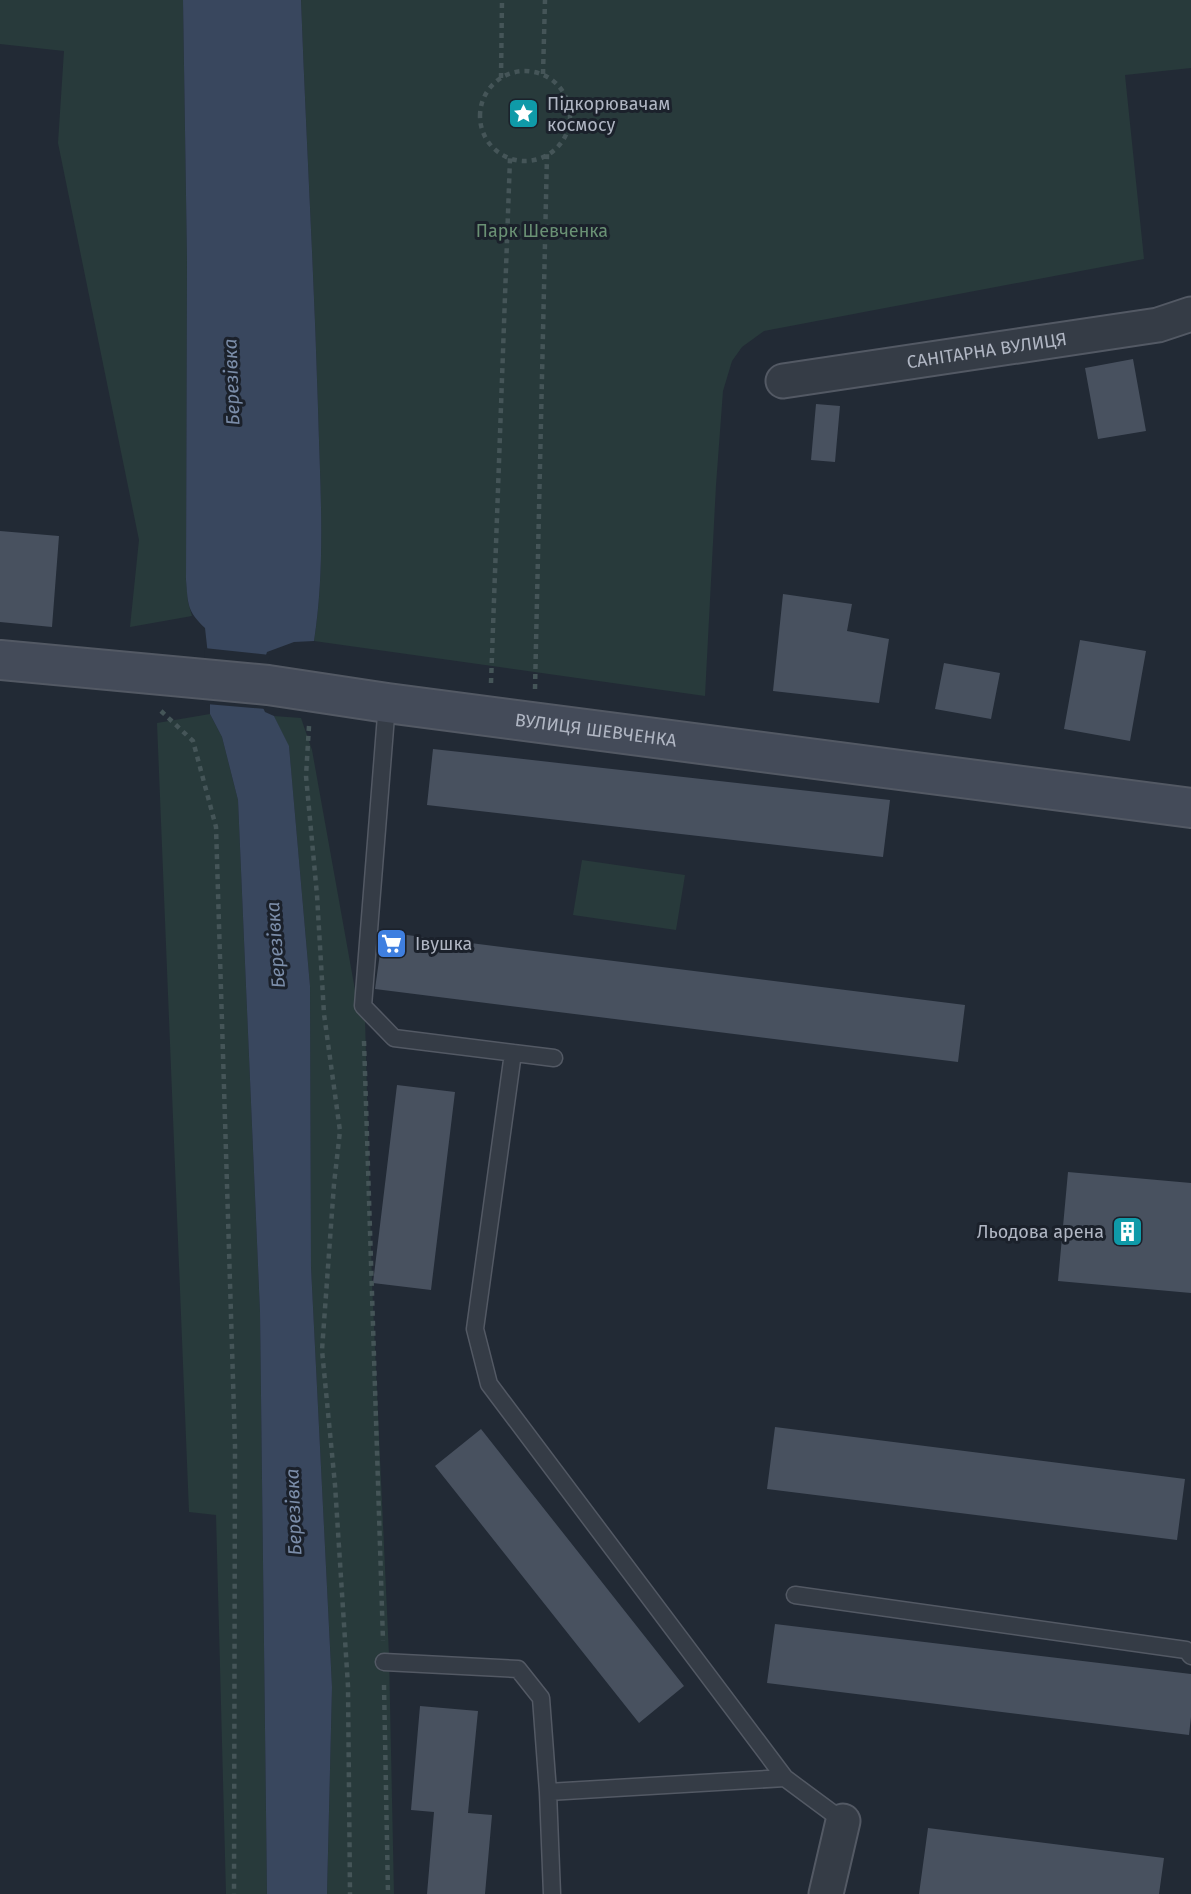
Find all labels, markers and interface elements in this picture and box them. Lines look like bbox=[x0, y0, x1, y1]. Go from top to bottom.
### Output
place label: Підкорювачам космосу bbox=[547, 93, 670, 136]
place icon: Підкорювачам космосу bbox=[507, 97, 541, 131]
park label: Парк Шевченка bbox=[476, 220, 608, 242]
street label: САНІТАРНА ВУЛИЦЯ bbox=[905, 328, 1068, 373]
water label: Березівка bbox=[218, 338, 245, 426]
street label: ВУЛИЦЯ ШЕВЧЕНКА bbox=[514, 709, 679, 752]
water label: Березівка bbox=[261, 901, 290, 989]
supermarket icon: Івушка bbox=[375, 927, 409, 961]
place label: Івушка bbox=[415, 933, 472, 955]
building icon: Льодова арена bbox=[1110, 1215, 1144, 1249]
place label: Льодова арена bbox=[977, 1221, 1104, 1243]
water label: Березівка bbox=[280, 1468, 307, 1556]

